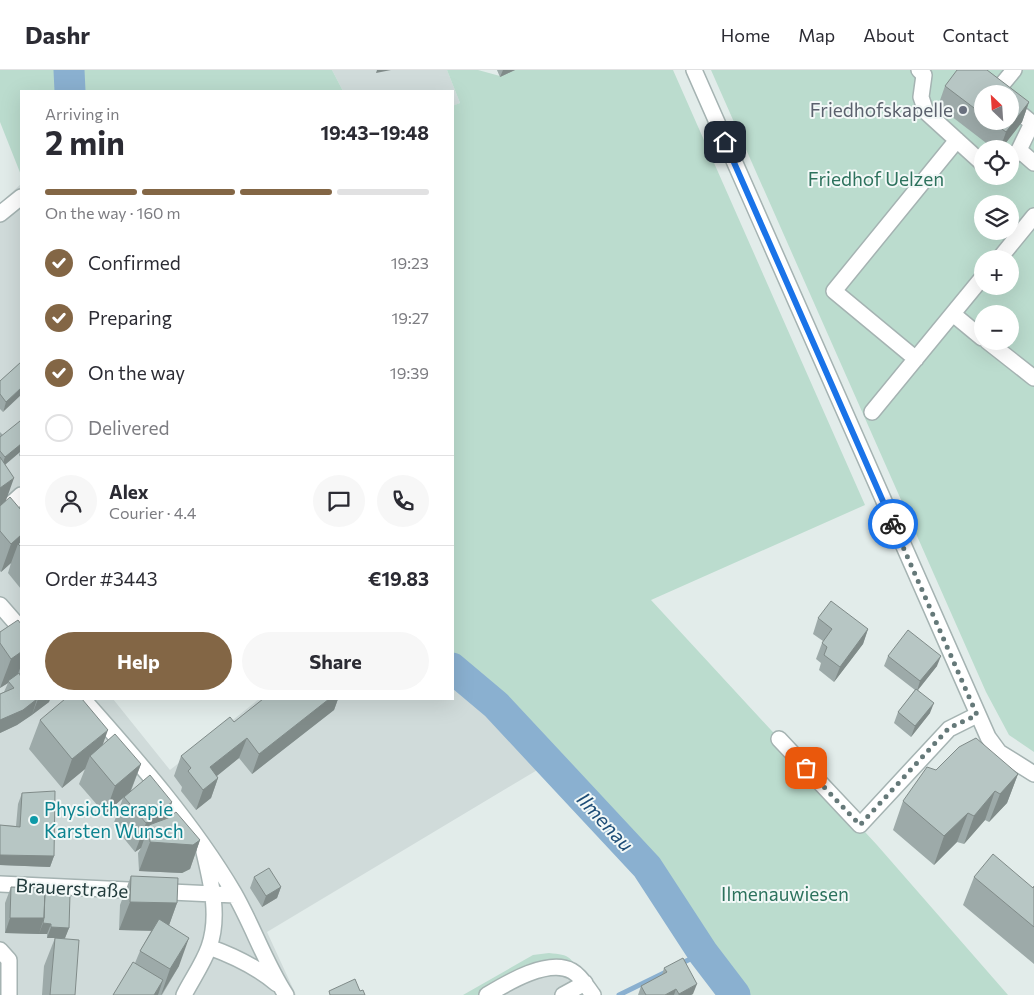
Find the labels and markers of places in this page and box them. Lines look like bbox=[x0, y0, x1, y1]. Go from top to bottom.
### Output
place label: Friedhofskapelle bbox=[810, 98, 953, 121]
marker: Friedhofskapelle bbox=[957, 104, 969, 116]
pin bbox=[704, 121, 746, 163]
pin bbox=[785, 747, 827, 789]
place label: Physiotherapie Karsten Wunsch bbox=[44, 797, 184, 842]
marker: Physiotherapie Karsten Wunsch bbox=[28, 814, 40, 826]

